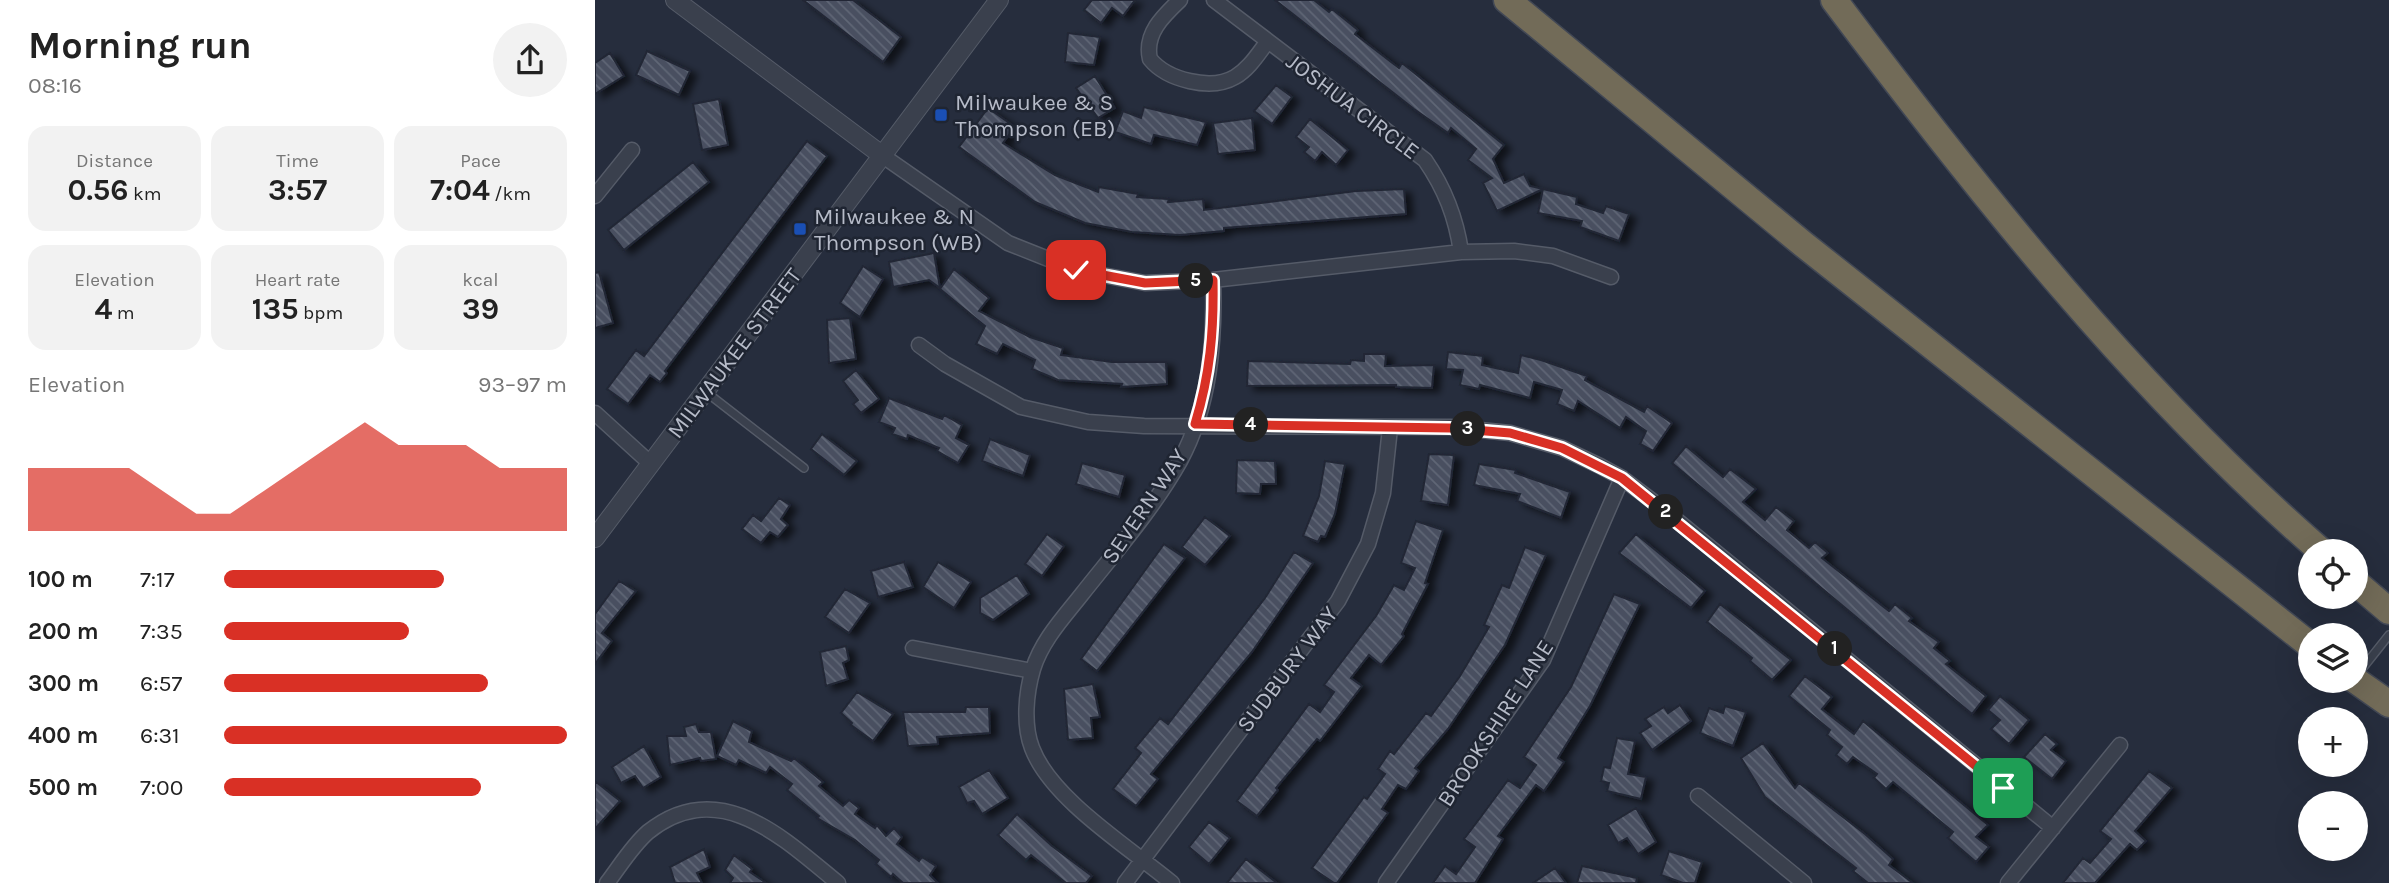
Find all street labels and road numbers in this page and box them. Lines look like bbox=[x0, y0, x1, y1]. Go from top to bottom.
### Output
street label: JOSHUA CIRCLE bbox=[1281, 48, 1425, 165]
street label: MILWAUKEE STREET bbox=[662, 263, 807, 444]
street label: SEVERN WAY bbox=[1096, 443, 1193, 569]
street label: SUDBURY WAY bbox=[1231, 601, 1344, 738]
street label: BROOKSHIRE LANE bbox=[1432, 635, 1559, 812]

